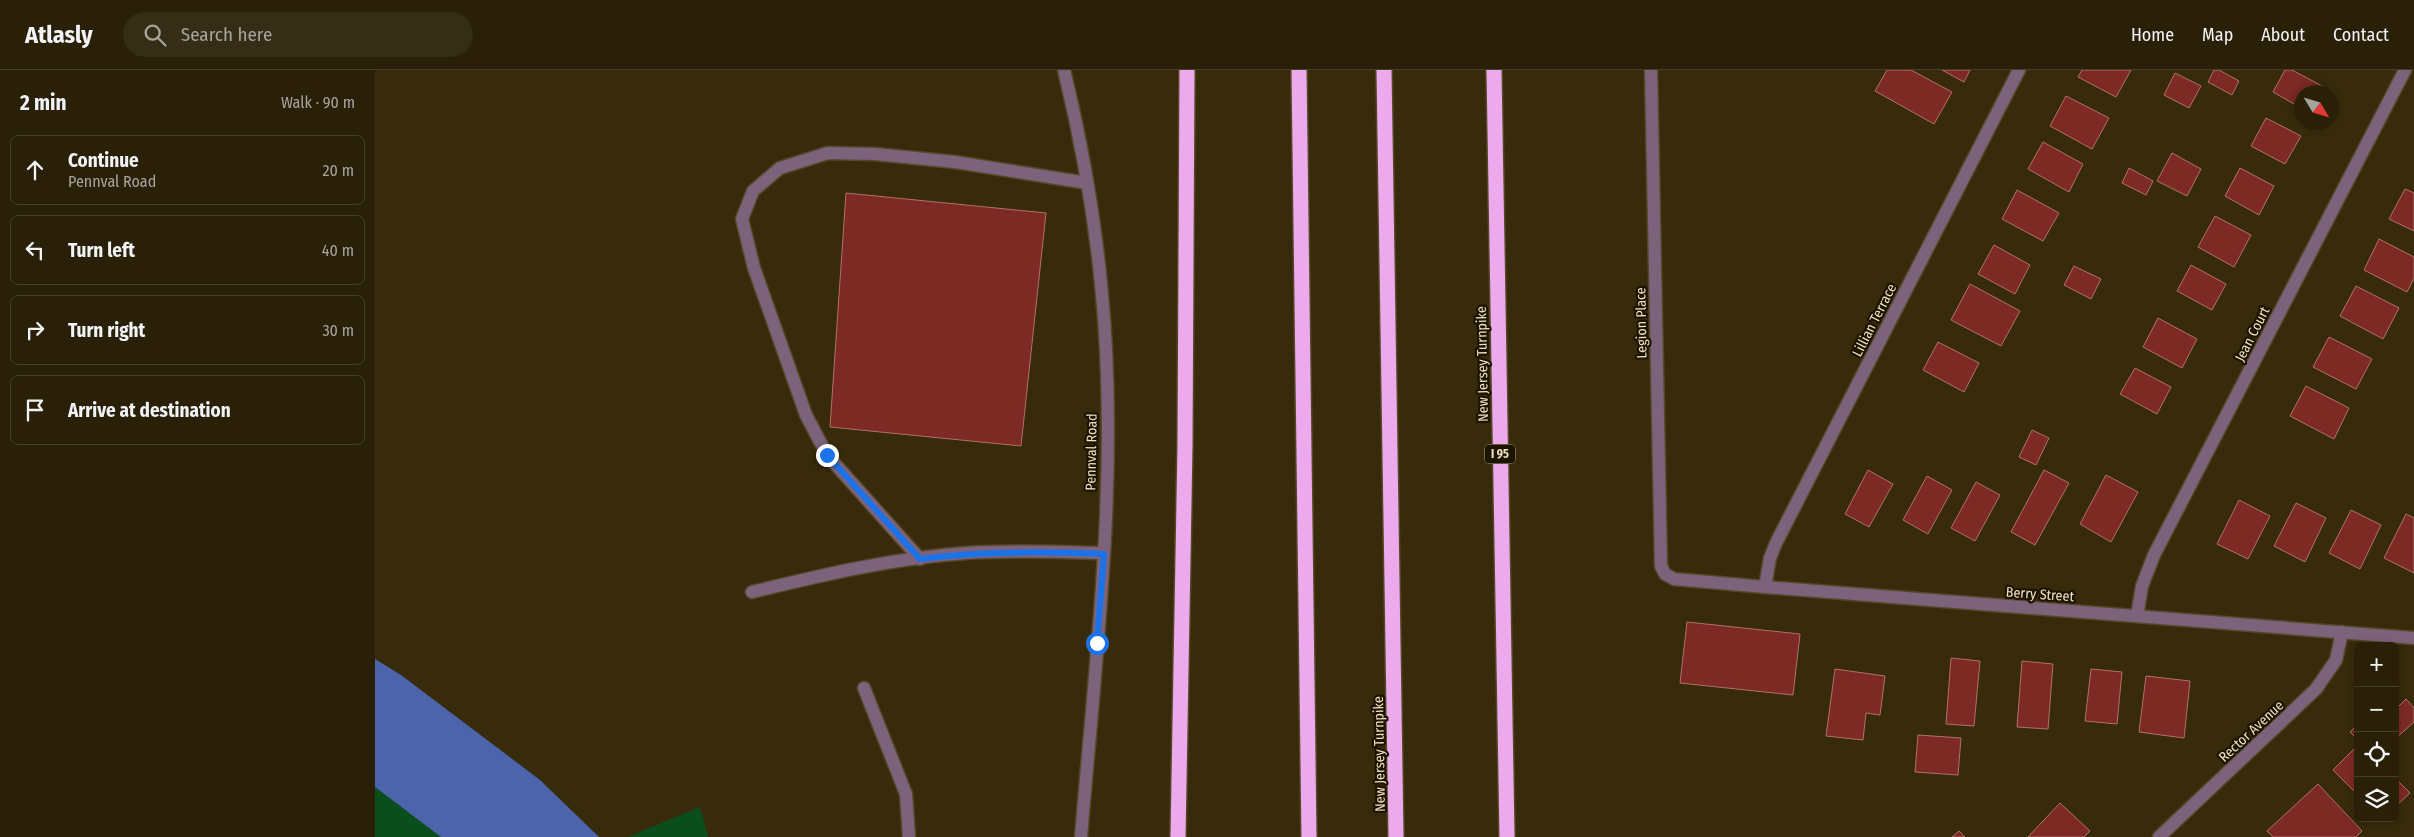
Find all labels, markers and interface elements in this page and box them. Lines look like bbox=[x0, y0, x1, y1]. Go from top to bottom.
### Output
search box bbox=[123, 12, 473, 57]
text: Atlasly bbox=[25, 21, 93, 49]
icon: search bbox=[141, 21, 169, 49]
text: Search here bbox=[181, 23, 272, 46]
text: Home bbox=[2131, 24, 2174, 46]
text: Map bbox=[2202, 24, 2233, 46]
text: About bbox=[2261, 24, 2305, 46]
text: Contact bbox=[2333, 24, 2389, 46]
north arrow bbox=[2294, 85, 2339, 130]
text: 2 min bbox=[20, 90, 67, 116]
text: Walk · 90 m bbox=[281, 93, 355, 112]
text: Continue bbox=[68, 149, 139, 172]
icon: ahead bbox=[21, 156, 49, 184]
text: 20 m bbox=[323, 161, 354, 180]
text: Pennval Road bbox=[68, 172, 156, 191]
icon: left bbox=[21, 236, 49, 264]
text: Turn left bbox=[68, 239, 135, 262]
text: 40 m bbox=[322, 241, 354, 260]
street label: Lillian Terrace bbox=[1849, 281, 1900, 360]
street label: Legion Place bbox=[1632, 287, 1651, 359]
street label: Jean Court bbox=[2231, 304, 2274, 364]
street label: New Jersey Turnpike bbox=[1473, 306, 1492, 422]
icon: right bbox=[21, 316, 49, 344]
text: Turn right bbox=[68, 319, 145, 342]
text: 30 m bbox=[322, 321, 354, 340]
icon: arrive bbox=[21, 396, 49, 424]
text: Arrive at destination bbox=[68, 399, 231, 422]
street label: Pennval Road bbox=[1082, 413, 1101, 491]
route end bbox=[816, 444, 839, 467]
road number: I 95 bbox=[1485, 444, 1515, 464]
street label: Berry Street bbox=[2005, 584, 2075, 605]
route start bbox=[1086, 632, 1109, 655]
map controls bbox=[2354, 642, 2399, 822]
button: + bbox=[2354, 642, 2399, 687]
button: − bbox=[2354, 687, 2399, 732]
street label: New Jersey Turnpike bbox=[1370, 696, 1389, 812]
street label: Rector Avenue bbox=[2215, 697, 2287, 766]
button: locate bbox=[2354, 732, 2399, 777]
button: layers bbox=[2354, 777, 2399, 822]

